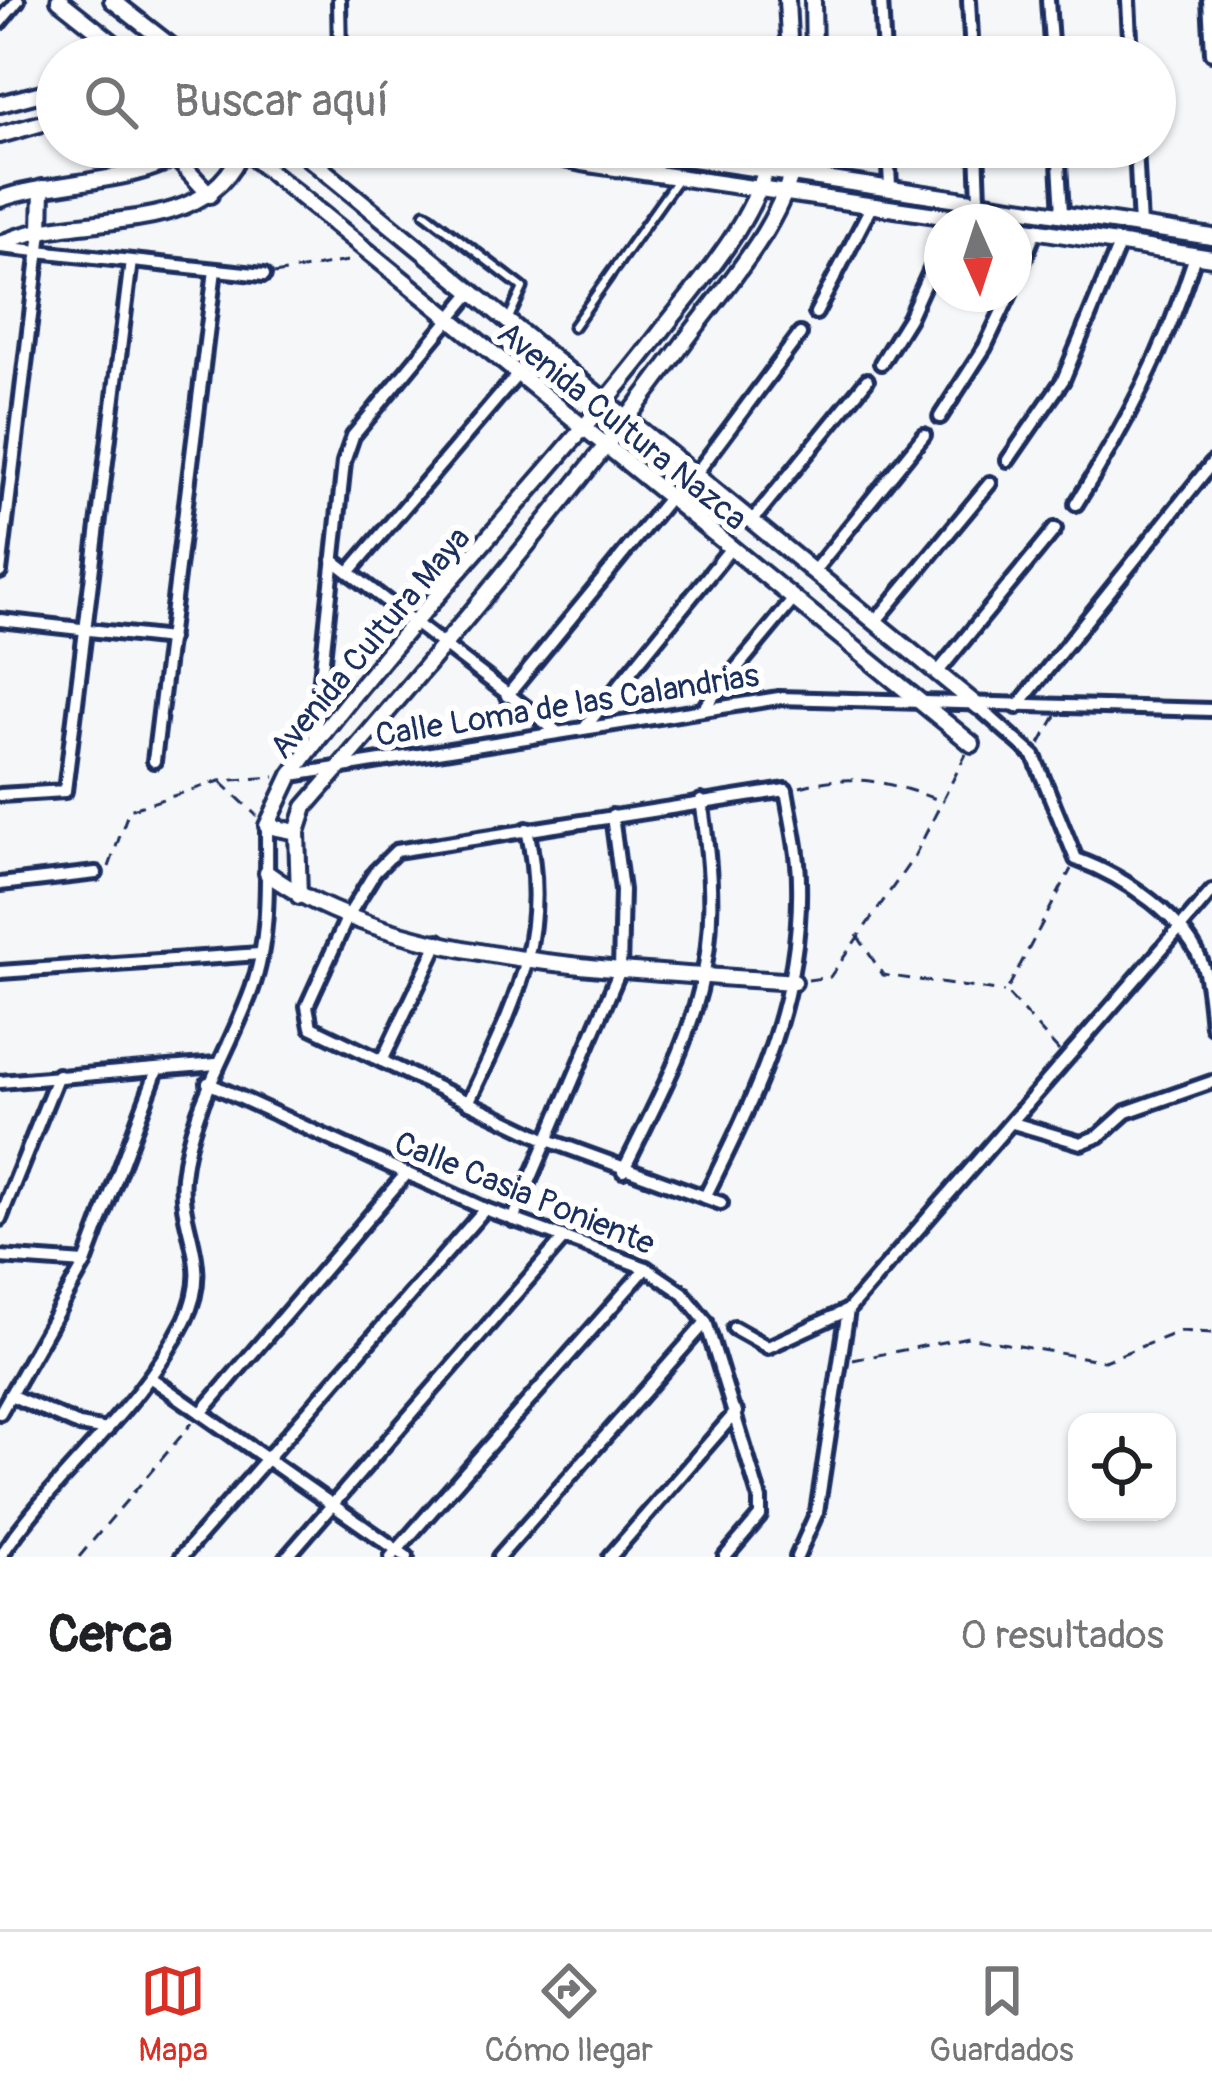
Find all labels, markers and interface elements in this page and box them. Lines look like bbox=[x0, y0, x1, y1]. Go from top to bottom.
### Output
search box bbox=[36, 36, 1176, 168]
icon: search bbox=[78, 69, 144, 135]
text: Buscar aquí bbox=[174, 74, 389, 130]
north arrow bbox=[924, 204, 1032, 312]
street label: Avenida Cultura Nazca bbox=[489, 313, 755, 539]
street label: Avenida Cultura Maya bbox=[261, 518, 479, 767]
street label: Calle Loma de las Calandrias bbox=[373, 655, 762, 756]
street label: Calle Casia Poniente bbox=[388, 1122, 661, 1264]
map controls bbox=[1068, 1413, 1176, 1521]
button: locate bbox=[1068, 1413, 1176, 1521]
text: Cerca bbox=[48, 1603, 172, 1667]
text: 0 resultados bbox=[960, 1611, 1164, 1660]
tab: Mapa bbox=[138, 1958, 208, 2071]
tab: Cómo llegar bbox=[485, 1958, 653, 2071]
tab: Guardados bbox=[929, 1958, 1074, 2071]

